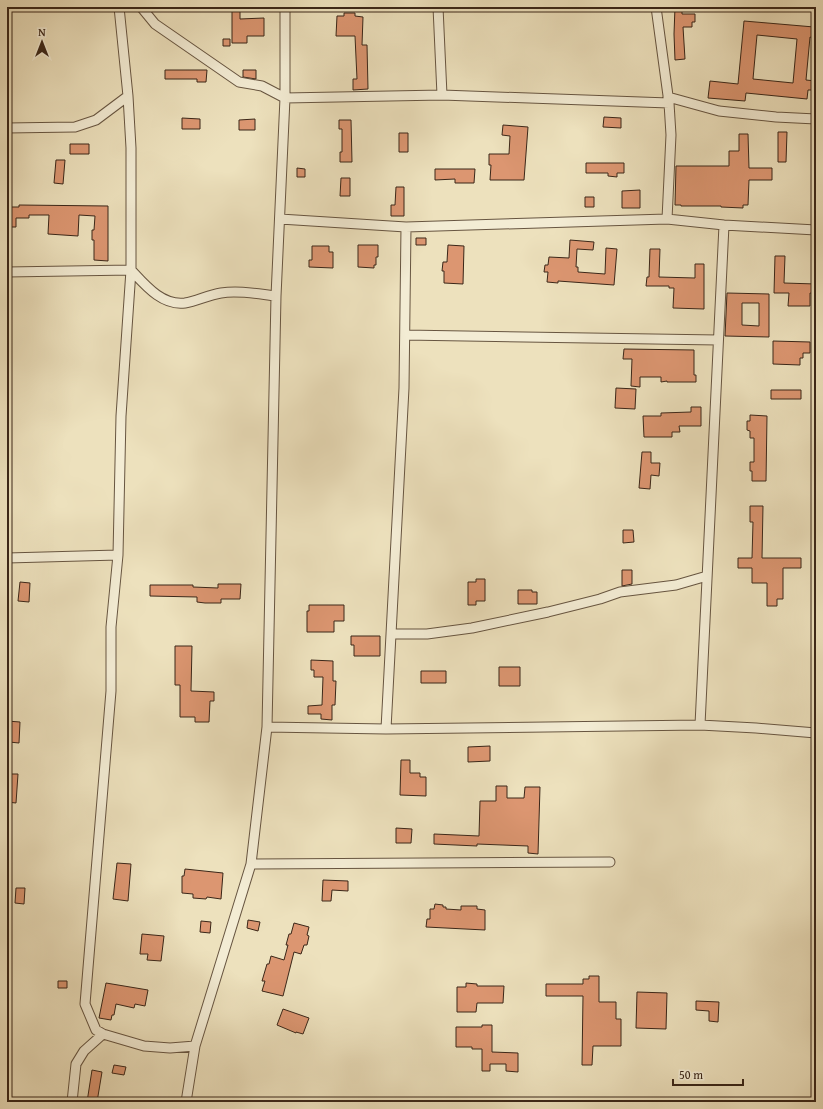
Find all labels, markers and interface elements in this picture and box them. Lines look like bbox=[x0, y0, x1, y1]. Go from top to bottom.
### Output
north arrow bbox=[22, 22, 62, 62]
text: N bbox=[38, 24, 46, 40]
scale bar bbox=[673, 1061, 743, 1087]
text: 50 m bbox=[679, 1066, 703, 1083]

